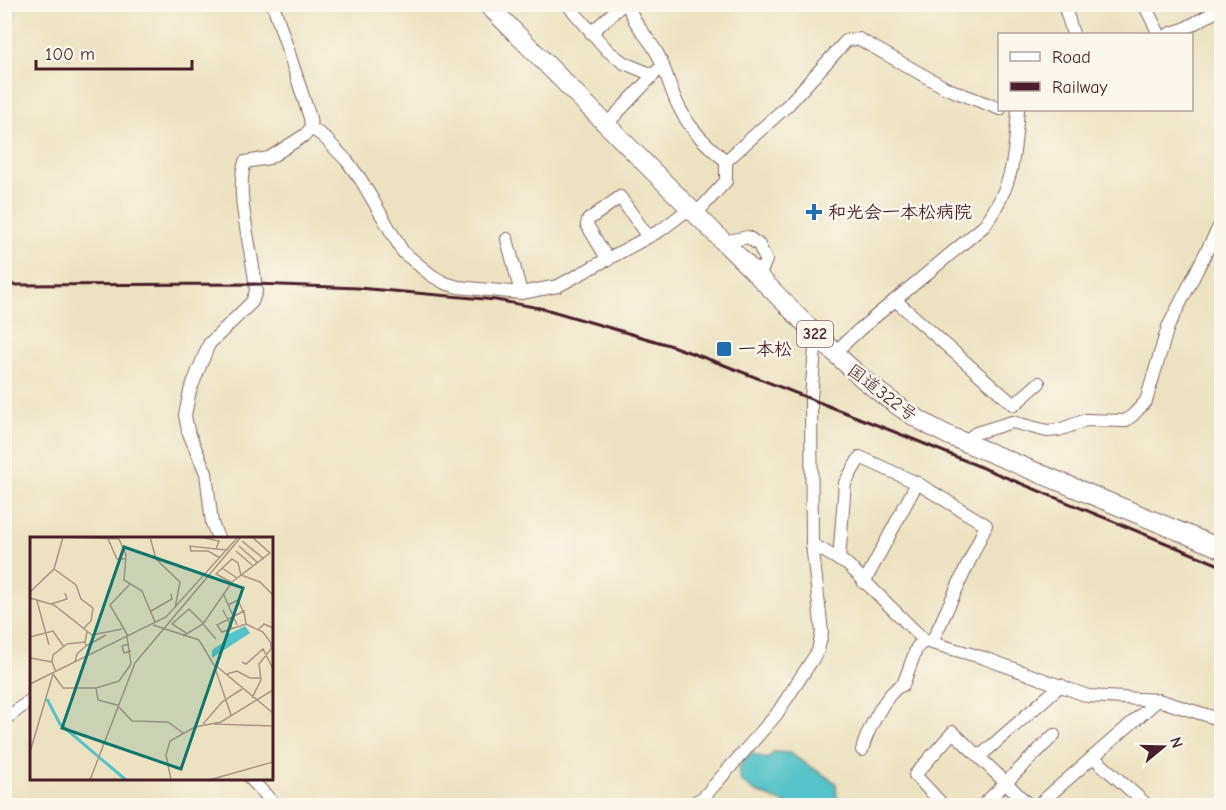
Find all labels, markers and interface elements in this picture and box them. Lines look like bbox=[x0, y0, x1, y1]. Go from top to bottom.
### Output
scale bar bbox=[36, 33, 192, 71]
legend bbox=[998, 33, 1193, 111]
text: 100 m bbox=[45, 44, 95, 65]
text: Road bbox=[1052, 47, 1091, 68]
text: Railway bbox=[1052, 77, 1109, 98]
place label: 和光会一本松病院 bbox=[828, 202, 972, 223]
marker: 和光会一本松病院 bbox=[805, 203, 823, 221]
road number: 322 bbox=[797, 321, 833, 347]
place label: 一本松 bbox=[738, 339, 792, 360]
marker: 一本松 bbox=[715, 340, 733, 358]
street label: 国道322号 bbox=[843, 360, 921, 426]
inset map bbox=[30, 537, 273, 780]
north arrow bbox=[1133, 717, 1193, 777]
text: N bbox=[1166, 735, 1186, 750]

